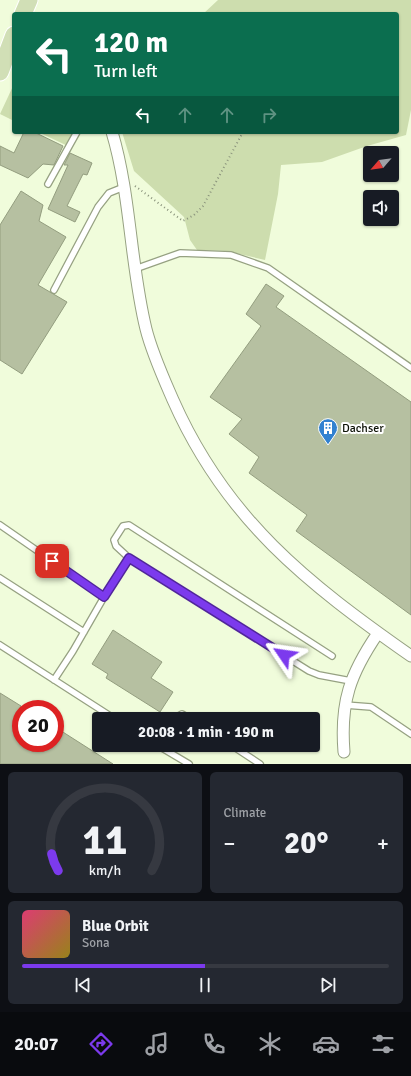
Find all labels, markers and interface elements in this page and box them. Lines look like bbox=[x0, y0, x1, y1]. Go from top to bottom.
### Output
text: 120 m bbox=[94, 26, 168, 60]
icon: left bbox=[28, 28, 80, 80]
text: Turn left bbox=[94, 60, 157, 82]
icon: left bbox=[132, 104, 154, 126]
icon: ahead bbox=[174, 104, 196, 126]
icon: ahead bbox=[216, 104, 238, 126]
icon: right bbox=[258, 104, 280, 126]
north arrow bbox=[363, 146, 399, 182]
map controls bbox=[363, 146, 399, 226]
button: sound bbox=[363, 190, 399, 226]
building icon: Dachser bbox=[317, 417, 339, 445]
place label: Dachser bbox=[342, 421, 384, 436]
pin bbox=[35, 544, 69, 578]
icon: arrive bbox=[41, 550, 63, 572]
position arrow bbox=[263, 634, 305, 676]
speed limit sign: 20 bbox=[12, 700, 64, 752]
text: 20:08 · 1 min · 190 m bbox=[138, 723, 274, 741]
text: Climate bbox=[224, 805, 266, 821]
text: 11 bbox=[82, 814, 127, 865]
text: 20° bbox=[284, 825, 328, 862]
text: − bbox=[224, 830, 235, 857]
text: + bbox=[377, 830, 389, 857]
text: km/h bbox=[89, 861, 121, 878]
text: Blue Orbit bbox=[82, 917, 149, 935]
text: Sona bbox=[82, 935, 110, 951]
icon: previous bbox=[72, 974, 94, 996]
icon: pause bbox=[194, 974, 216, 996]
icon: next bbox=[317, 974, 339, 996]
icon: directions bbox=[87, 1030, 115, 1058]
icon: music bbox=[143, 1030, 171, 1058]
icon: phone bbox=[200, 1030, 228, 1058]
icon: climate bbox=[256, 1030, 284, 1058]
icon: car bbox=[312, 1030, 340, 1058]
icon: filters bbox=[369, 1030, 397, 1058]
text: 20:07 bbox=[14, 1033, 58, 1055]

